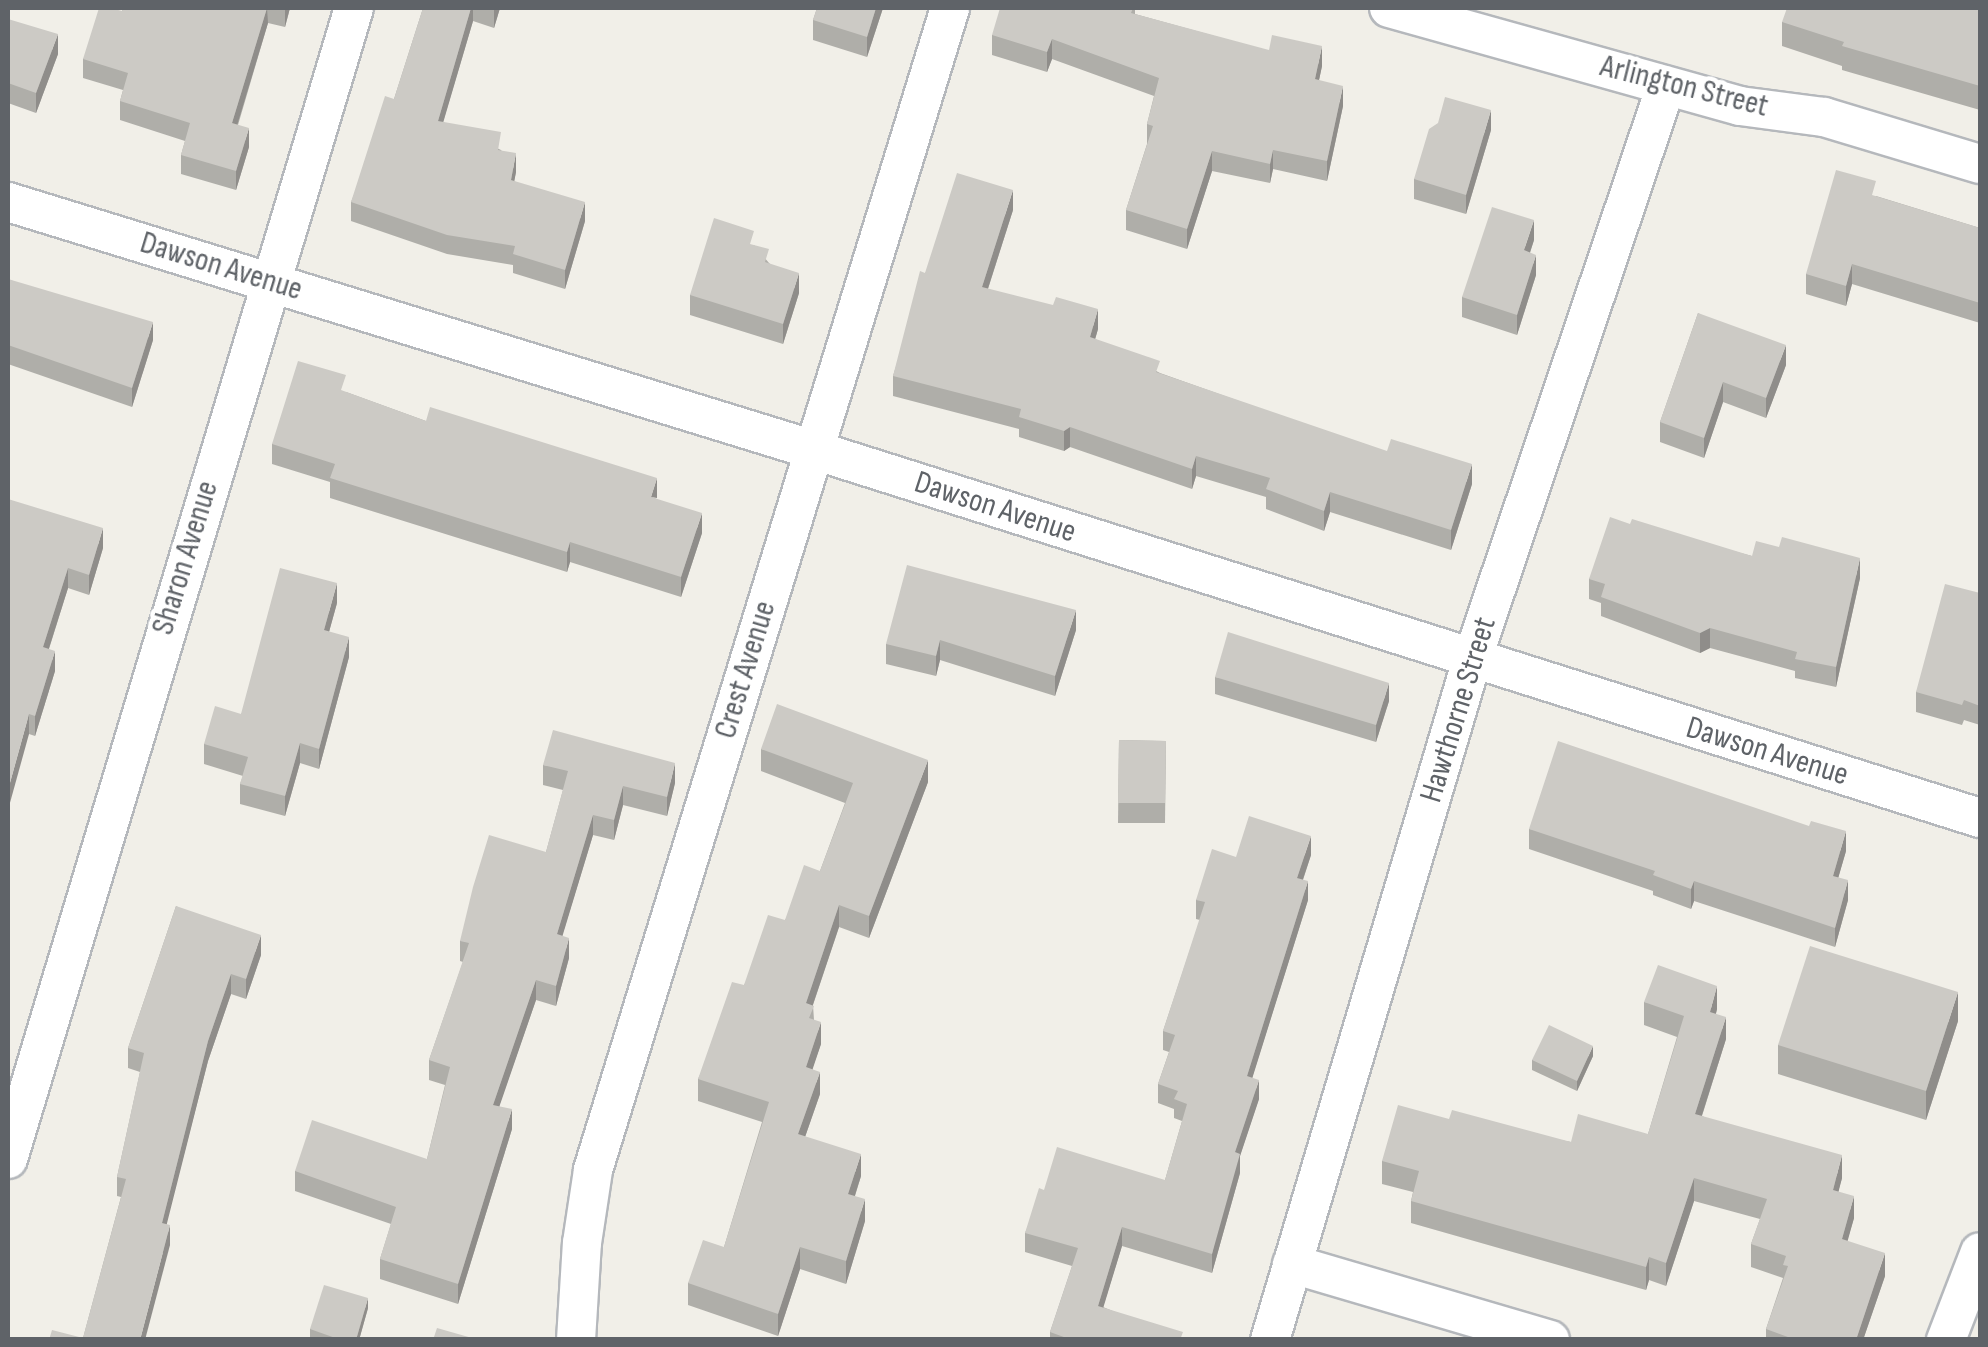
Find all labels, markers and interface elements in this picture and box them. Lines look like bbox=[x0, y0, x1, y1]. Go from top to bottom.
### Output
street label: Arlington Street bbox=[1596, 48, 1772, 126]
street label: Dawson Avenue bbox=[135, 224, 307, 310]
street label: Dawson Avenue bbox=[909, 464, 1081, 552]
street label: Sharon Avenue bbox=[144, 477, 228, 639]
street label: Crest Avenue bbox=[707, 597, 785, 743]
street label: Hawthorne Street bbox=[1413, 613, 1505, 807]
street label: Dawson Avenue bbox=[1681, 709, 1853, 795]

